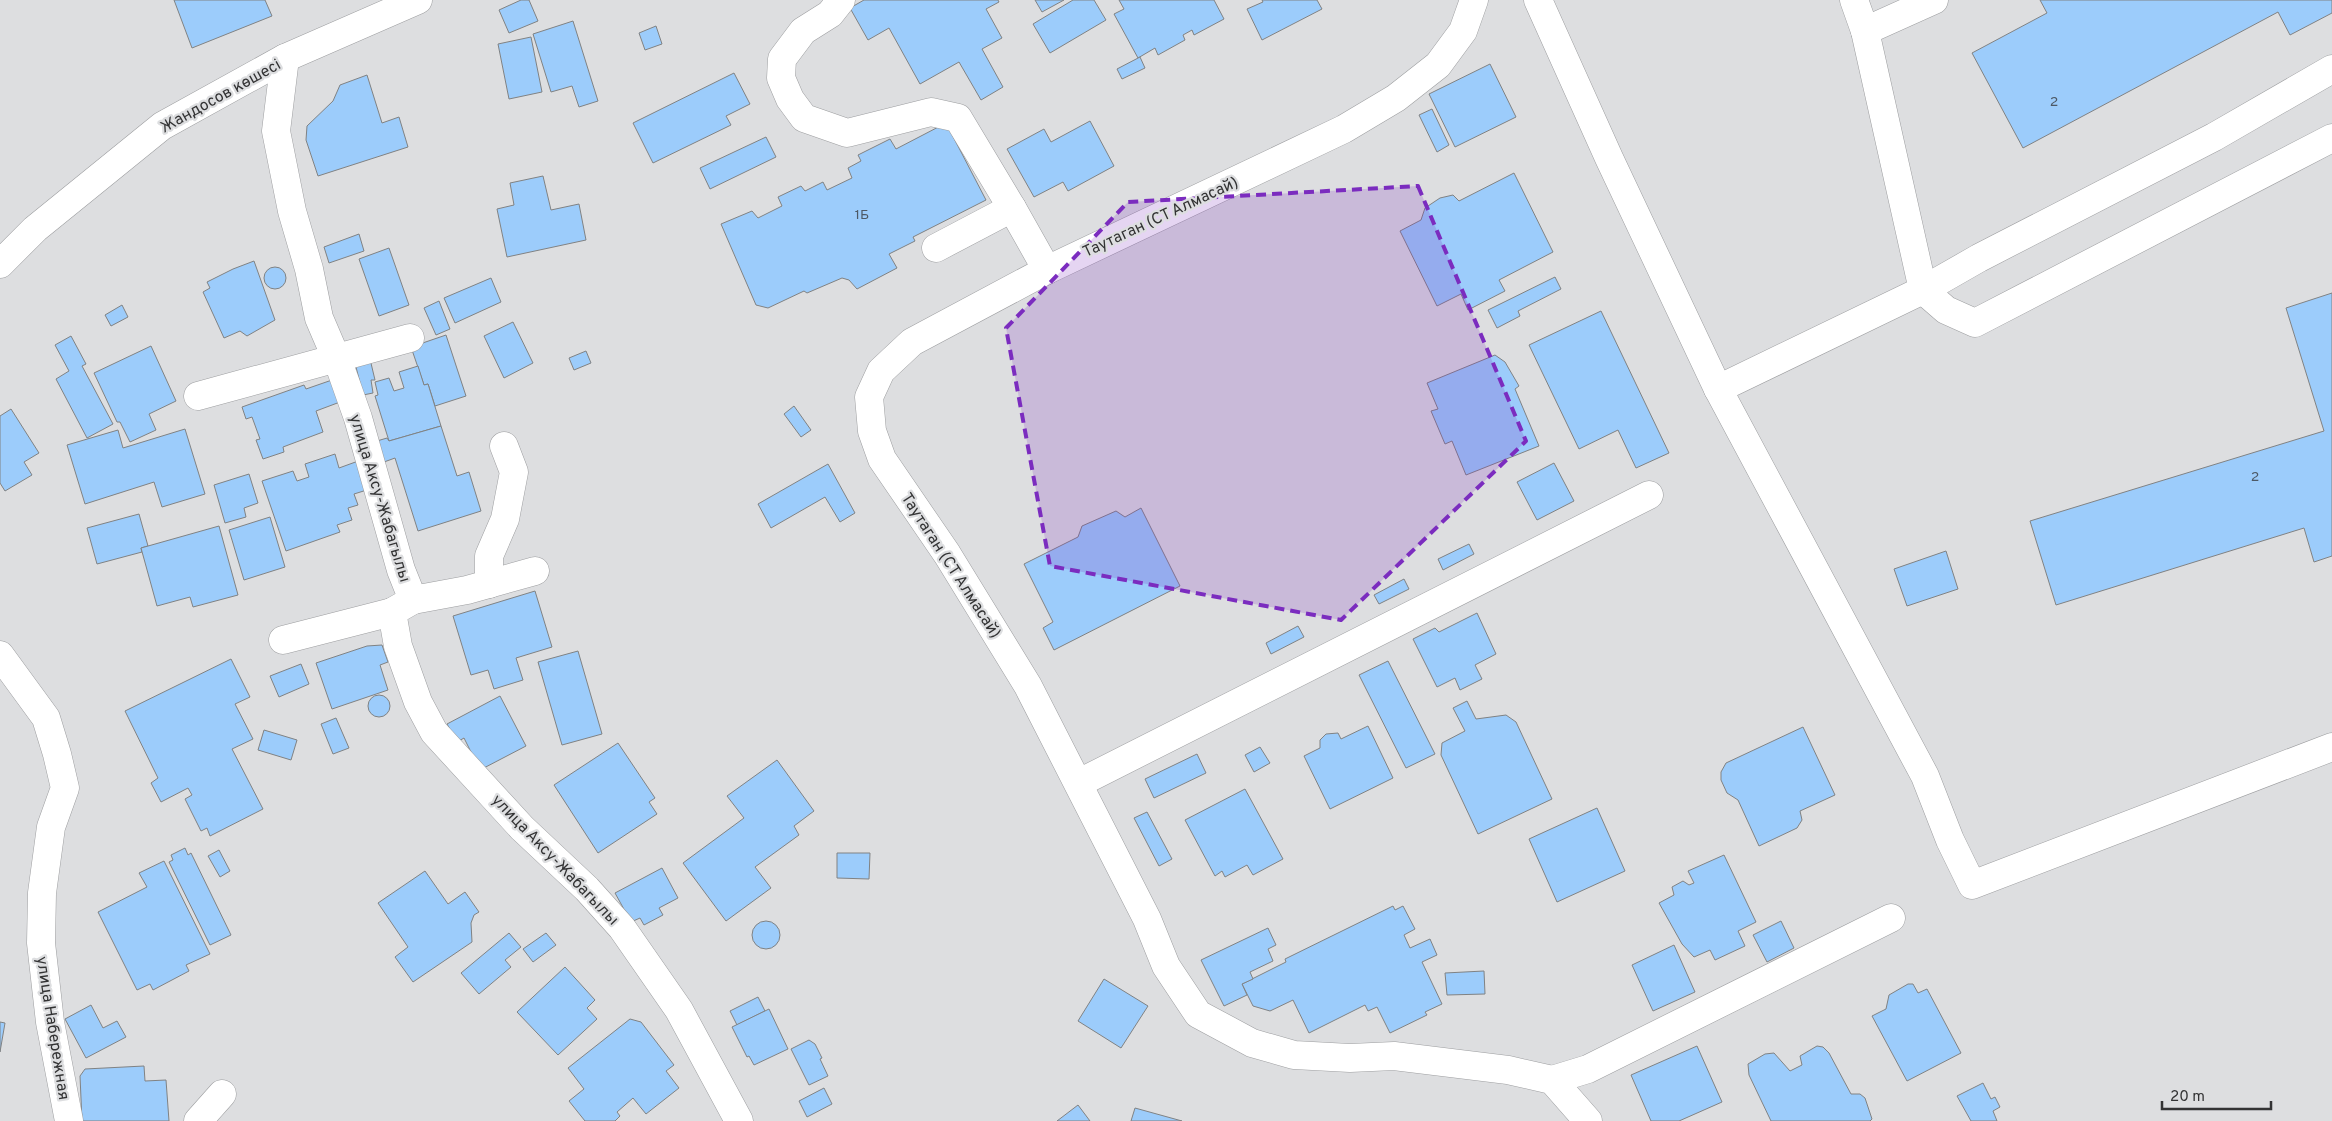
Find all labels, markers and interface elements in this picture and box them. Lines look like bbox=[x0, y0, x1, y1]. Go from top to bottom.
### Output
street label: Жандосов көшесі bbox=[157, 55, 285, 138]
house number: 2 bbox=[2050, 94, 2058, 111]
street label: Таутаган (СТ Алмасай) bbox=[1080, 173, 1242, 263]
house number: 1Б bbox=[855, 207, 869, 224]
street label: улица Аксу-Жабагылы bbox=[344, 412, 414, 585]
house number: 2 bbox=[2251, 469, 2259, 486]
street label: Таутаган (СТ Алмасай) bbox=[896, 490, 1005, 642]
street label: улица Аксу-Жабагылы bbox=[487, 791, 622, 930]
street label: улица Набережная bbox=[31, 955, 73, 1102]
scale bar bbox=[2162, 1078, 2271, 1110]
text: 20 m bbox=[2170, 1088, 2205, 1107]

